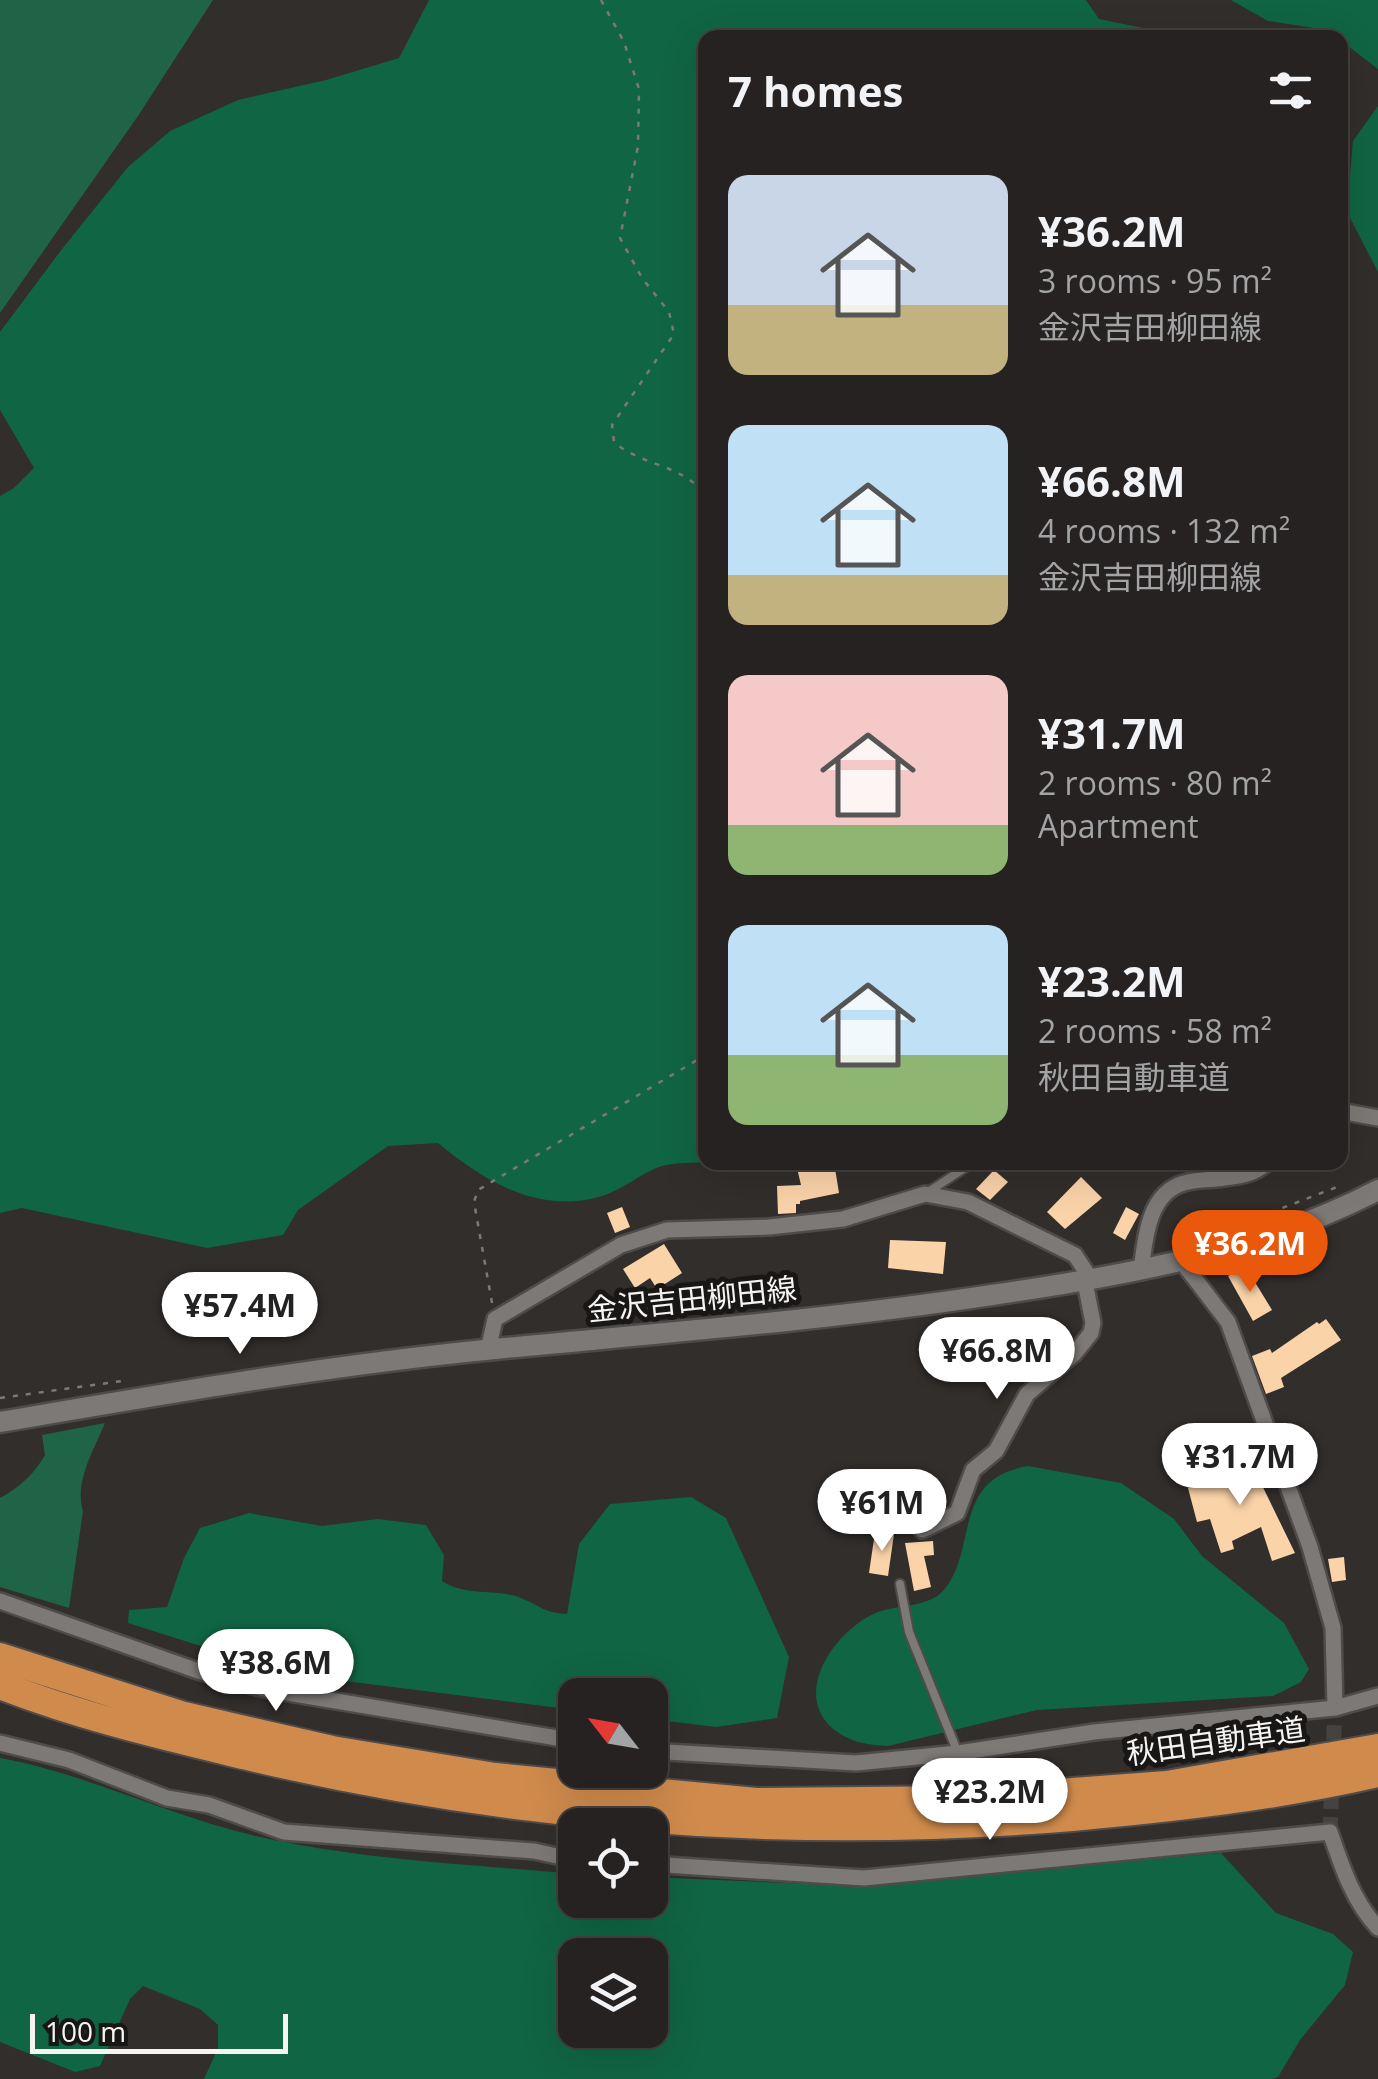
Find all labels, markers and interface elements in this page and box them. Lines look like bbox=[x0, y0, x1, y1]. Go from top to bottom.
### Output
text: 7 homes bbox=[728, 62, 903, 119]
icon: filters bbox=[1263, 63, 1318, 118]
text: ¥36.2M bbox=[1038, 202, 1186, 259]
icon: home bbox=[808, 215, 928, 335]
text: 3 rooms · 95 m² bbox=[1038, 259, 1272, 302]
text: 金沢吉田柳田線 bbox=[1038, 305, 1262, 348]
text: ¥66.8M bbox=[1038, 452, 1186, 509]
icon: home bbox=[808, 465, 928, 585]
text: 4 rooms · 132 m² bbox=[1038, 509, 1290, 552]
text: 金沢吉田柳田線 bbox=[1038, 555, 1262, 598]
text: ¥31.7M bbox=[1038, 704, 1186, 761]
icon: home bbox=[808, 715, 928, 835]
text: 2 rooms · 80 m² bbox=[1038, 761, 1272, 804]
text: Apartment bbox=[1038, 804, 1199, 847]
text: ¥23.2M bbox=[1038, 952, 1186, 1009]
icon: home bbox=[808, 965, 928, 1085]
text: 2 rooms · 58 m² bbox=[1038, 1009, 1272, 1052]
text: 秋田自動車道 bbox=[1038, 1055, 1230, 1098]
pin: ¥36.2M bbox=[1169, 1210, 1331, 1295]
text: ¥36.2M bbox=[1194, 1221, 1306, 1264]
street label: 金沢吉田柳田線 bbox=[585, 1267, 798, 1330]
pin: ¥57.4M bbox=[159, 1272, 321, 1357]
text: ¥57.4M bbox=[184, 1283, 296, 1326]
pin: ¥66.8M bbox=[916, 1317, 1078, 1402]
text: ¥66.8M bbox=[941, 1328, 1053, 1371]
pin: ¥31.7M bbox=[1159, 1423, 1321, 1508]
text: ¥31.7M bbox=[1184, 1434, 1296, 1477]
pin: ¥61M bbox=[823, 1469, 941, 1554]
text: ¥61M bbox=[839, 1480, 925, 1523]
pin: ¥38.6M bbox=[195, 1629, 357, 1714]
text: ¥38.6M bbox=[220, 1640, 332, 1683]
north arrow bbox=[558, 1678, 668, 1788]
map controls bbox=[558, 1678, 668, 2048]
street label: 秋田自動車道 bbox=[1124, 1708, 1308, 1773]
pin: ¥23.2M bbox=[909, 1758, 1071, 1843]
text: ¥23.2M bbox=[934, 1769, 1046, 1812]
button: locate bbox=[558, 1808, 668, 1918]
button: layers bbox=[558, 1938, 668, 2048]
scale bar bbox=[30, 2009, 288, 2054]
text: 100 m bbox=[45, 2012, 126, 2050]

